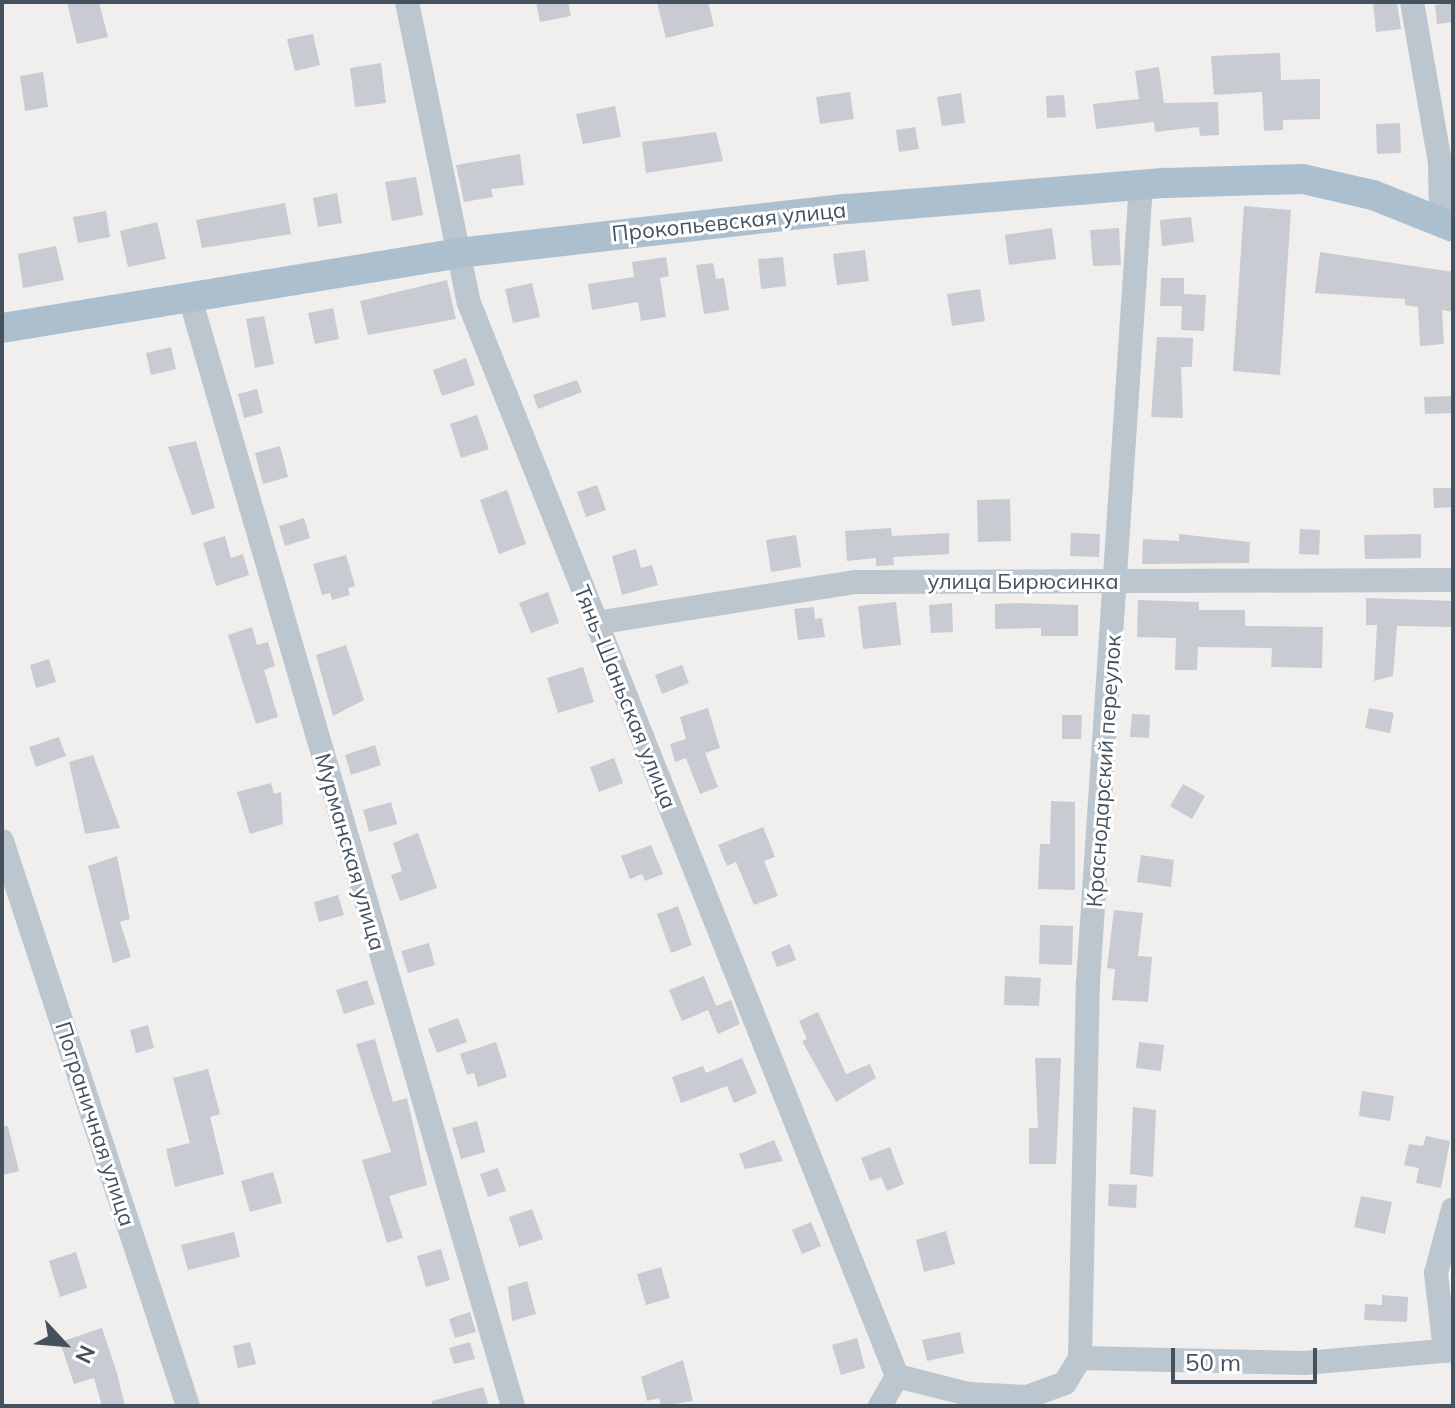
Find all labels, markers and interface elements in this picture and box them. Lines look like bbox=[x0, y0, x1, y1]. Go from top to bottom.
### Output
street label: Прокопьевская улица bbox=[610, 197, 848, 247]
street label: улица Бирюсинка bbox=[927, 569, 1119, 595]
street label: Тянь-Шаньская улица bbox=[568, 581, 682, 813]
street label: Краснодарский переулок bbox=[1081, 634, 1127, 908]
street label: Мурманская улица bbox=[309, 750, 391, 954]
street label: Пограничная улица bbox=[49, 1018, 141, 1230]
north arrow bbox=[24, 1304, 104, 1384]
scale bar bbox=[1175, 1332, 1321, 1382]
text: N bbox=[69, 1341, 102, 1368]
text: 50 m bbox=[1185, 1347, 1241, 1377]

